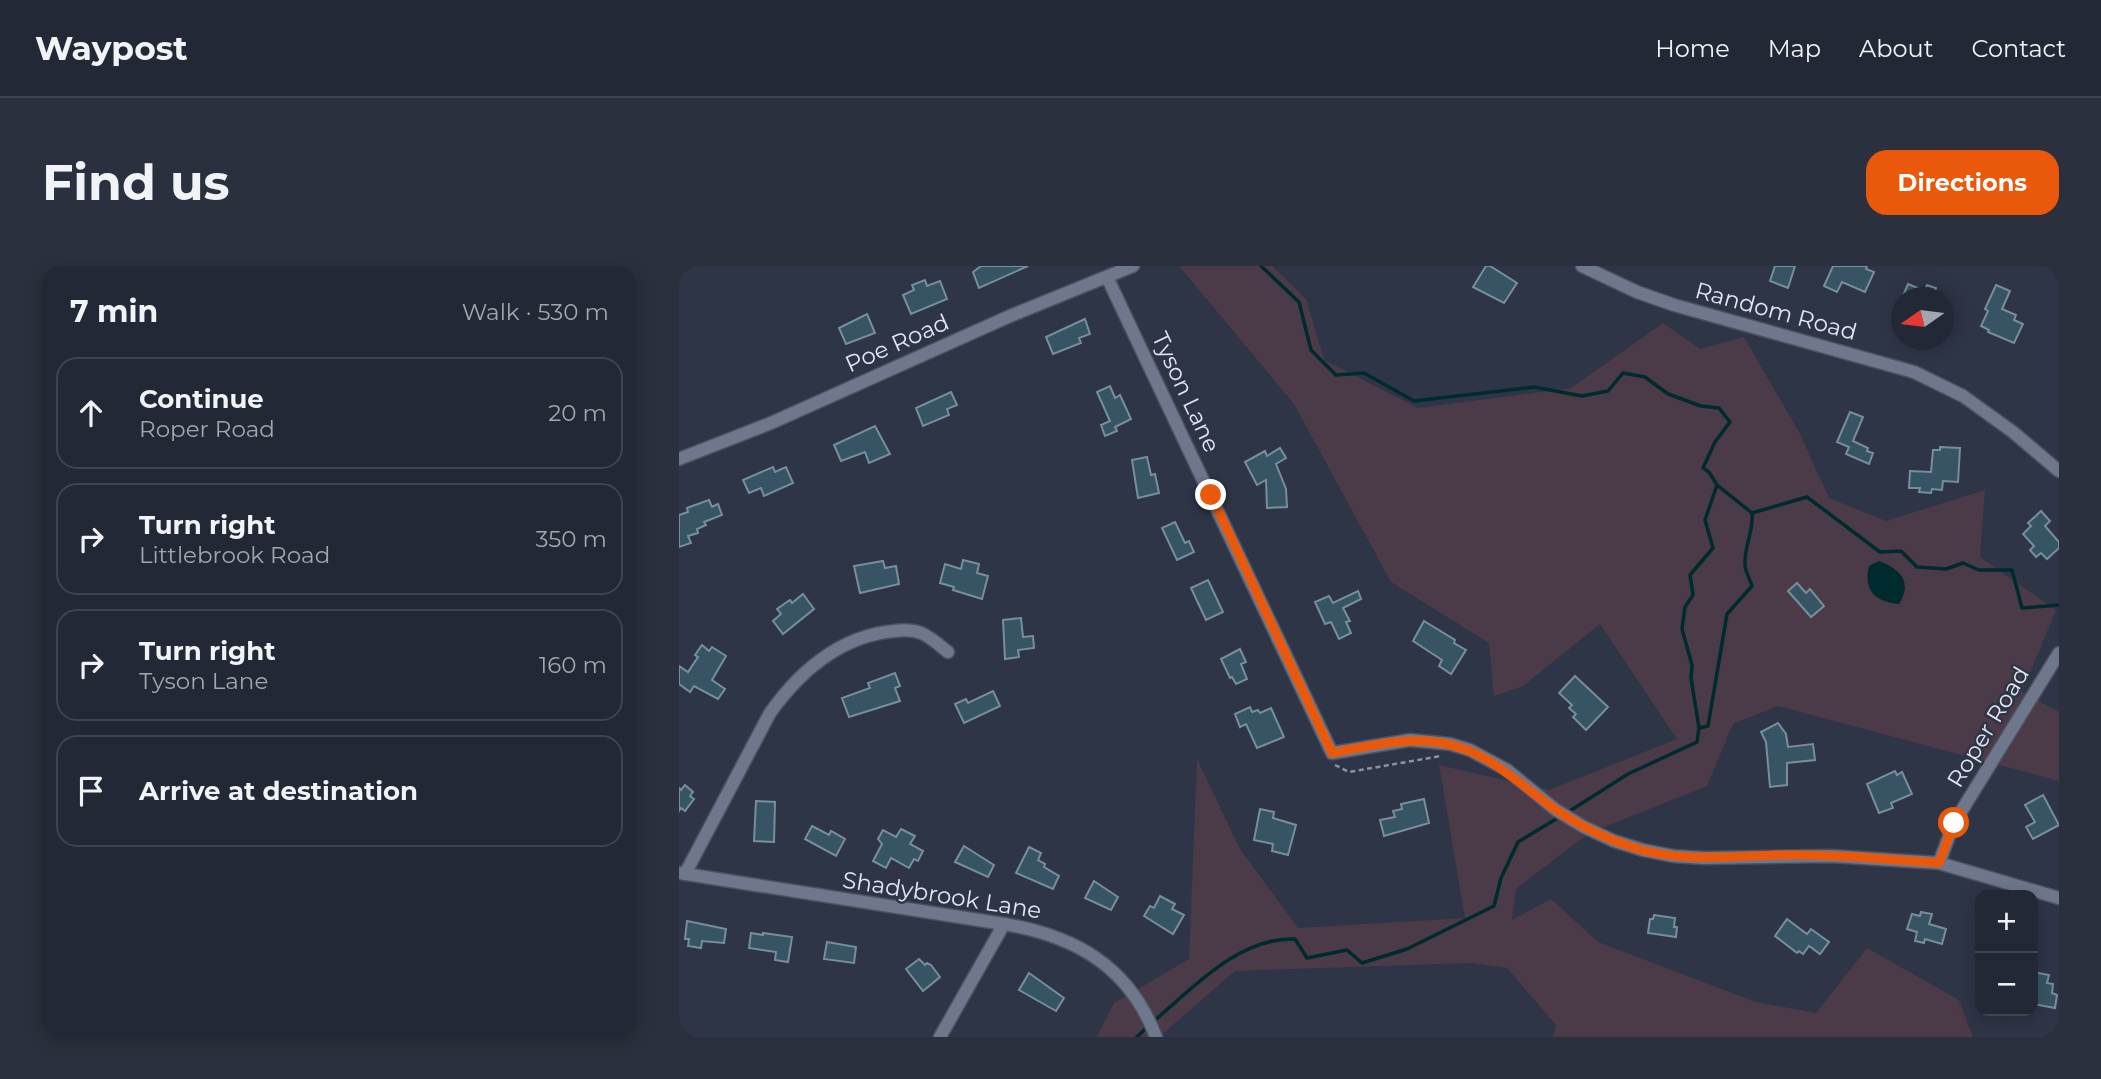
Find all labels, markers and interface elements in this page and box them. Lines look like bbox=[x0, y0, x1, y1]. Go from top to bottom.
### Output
text: Waypost bbox=[35, 28, 188, 68]
text: Home bbox=[1655, 34, 1730, 63]
text: Map bbox=[1768, 34, 1821, 63]
text: About bbox=[1859, 34, 1933, 63]
text: Contact bbox=[1971, 34, 2066, 63]
button: Directions bbox=[1866, 150, 2059, 215]
text: Find us bbox=[42, 153, 230, 212]
street label: Random Road bbox=[1692, 276, 1860, 346]
north arrow bbox=[1891, 287, 1954, 350]
text: 7 min bbox=[70, 293, 158, 330]
text: Walk · 530 m bbox=[462, 298, 609, 326]
street label: Poe Road bbox=[841, 308, 953, 378]
street label: Tyson Lane bbox=[1146, 327, 1226, 457]
text: Continue bbox=[139, 383, 264, 415]
icon: ahead bbox=[72, 394, 110, 432]
text: 20 m bbox=[548, 399, 607, 427]
text: Roper Road bbox=[139, 415, 275, 443]
route end bbox=[1195, 479, 1226, 510]
text: Turn right bbox=[139, 509, 275, 541]
icon: right bbox=[72, 520, 110, 558]
text: 350 m bbox=[536, 525, 607, 553]
text: Littlebrook Road bbox=[139, 541, 330, 569]
text: Turn right bbox=[139, 635, 275, 667]
icon: right bbox=[72, 646, 110, 684]
text: 160 m bbox=[539, 651, 607, 679]
street label: Roper Road bbox=[1941, 662, 2035, 792]
text: Tyson Lane bbox=[139, 667, 268, 695]
icon: arrive bbox=[72, 772, 110, 810]
text: Arrive at destination bbox=[139, 775, 418, 807]
route start bbox=[1938, 807, 1969, 838]
street label: Shadybrook Lane bbox=[841, 865, 1043, 925]
map controls bbox=[1975, 890, 2038, 1016]
button: + bbox=[1975, 890, 2038, 953]
button: − bbox=[1975, 953, 2038, 1016]

